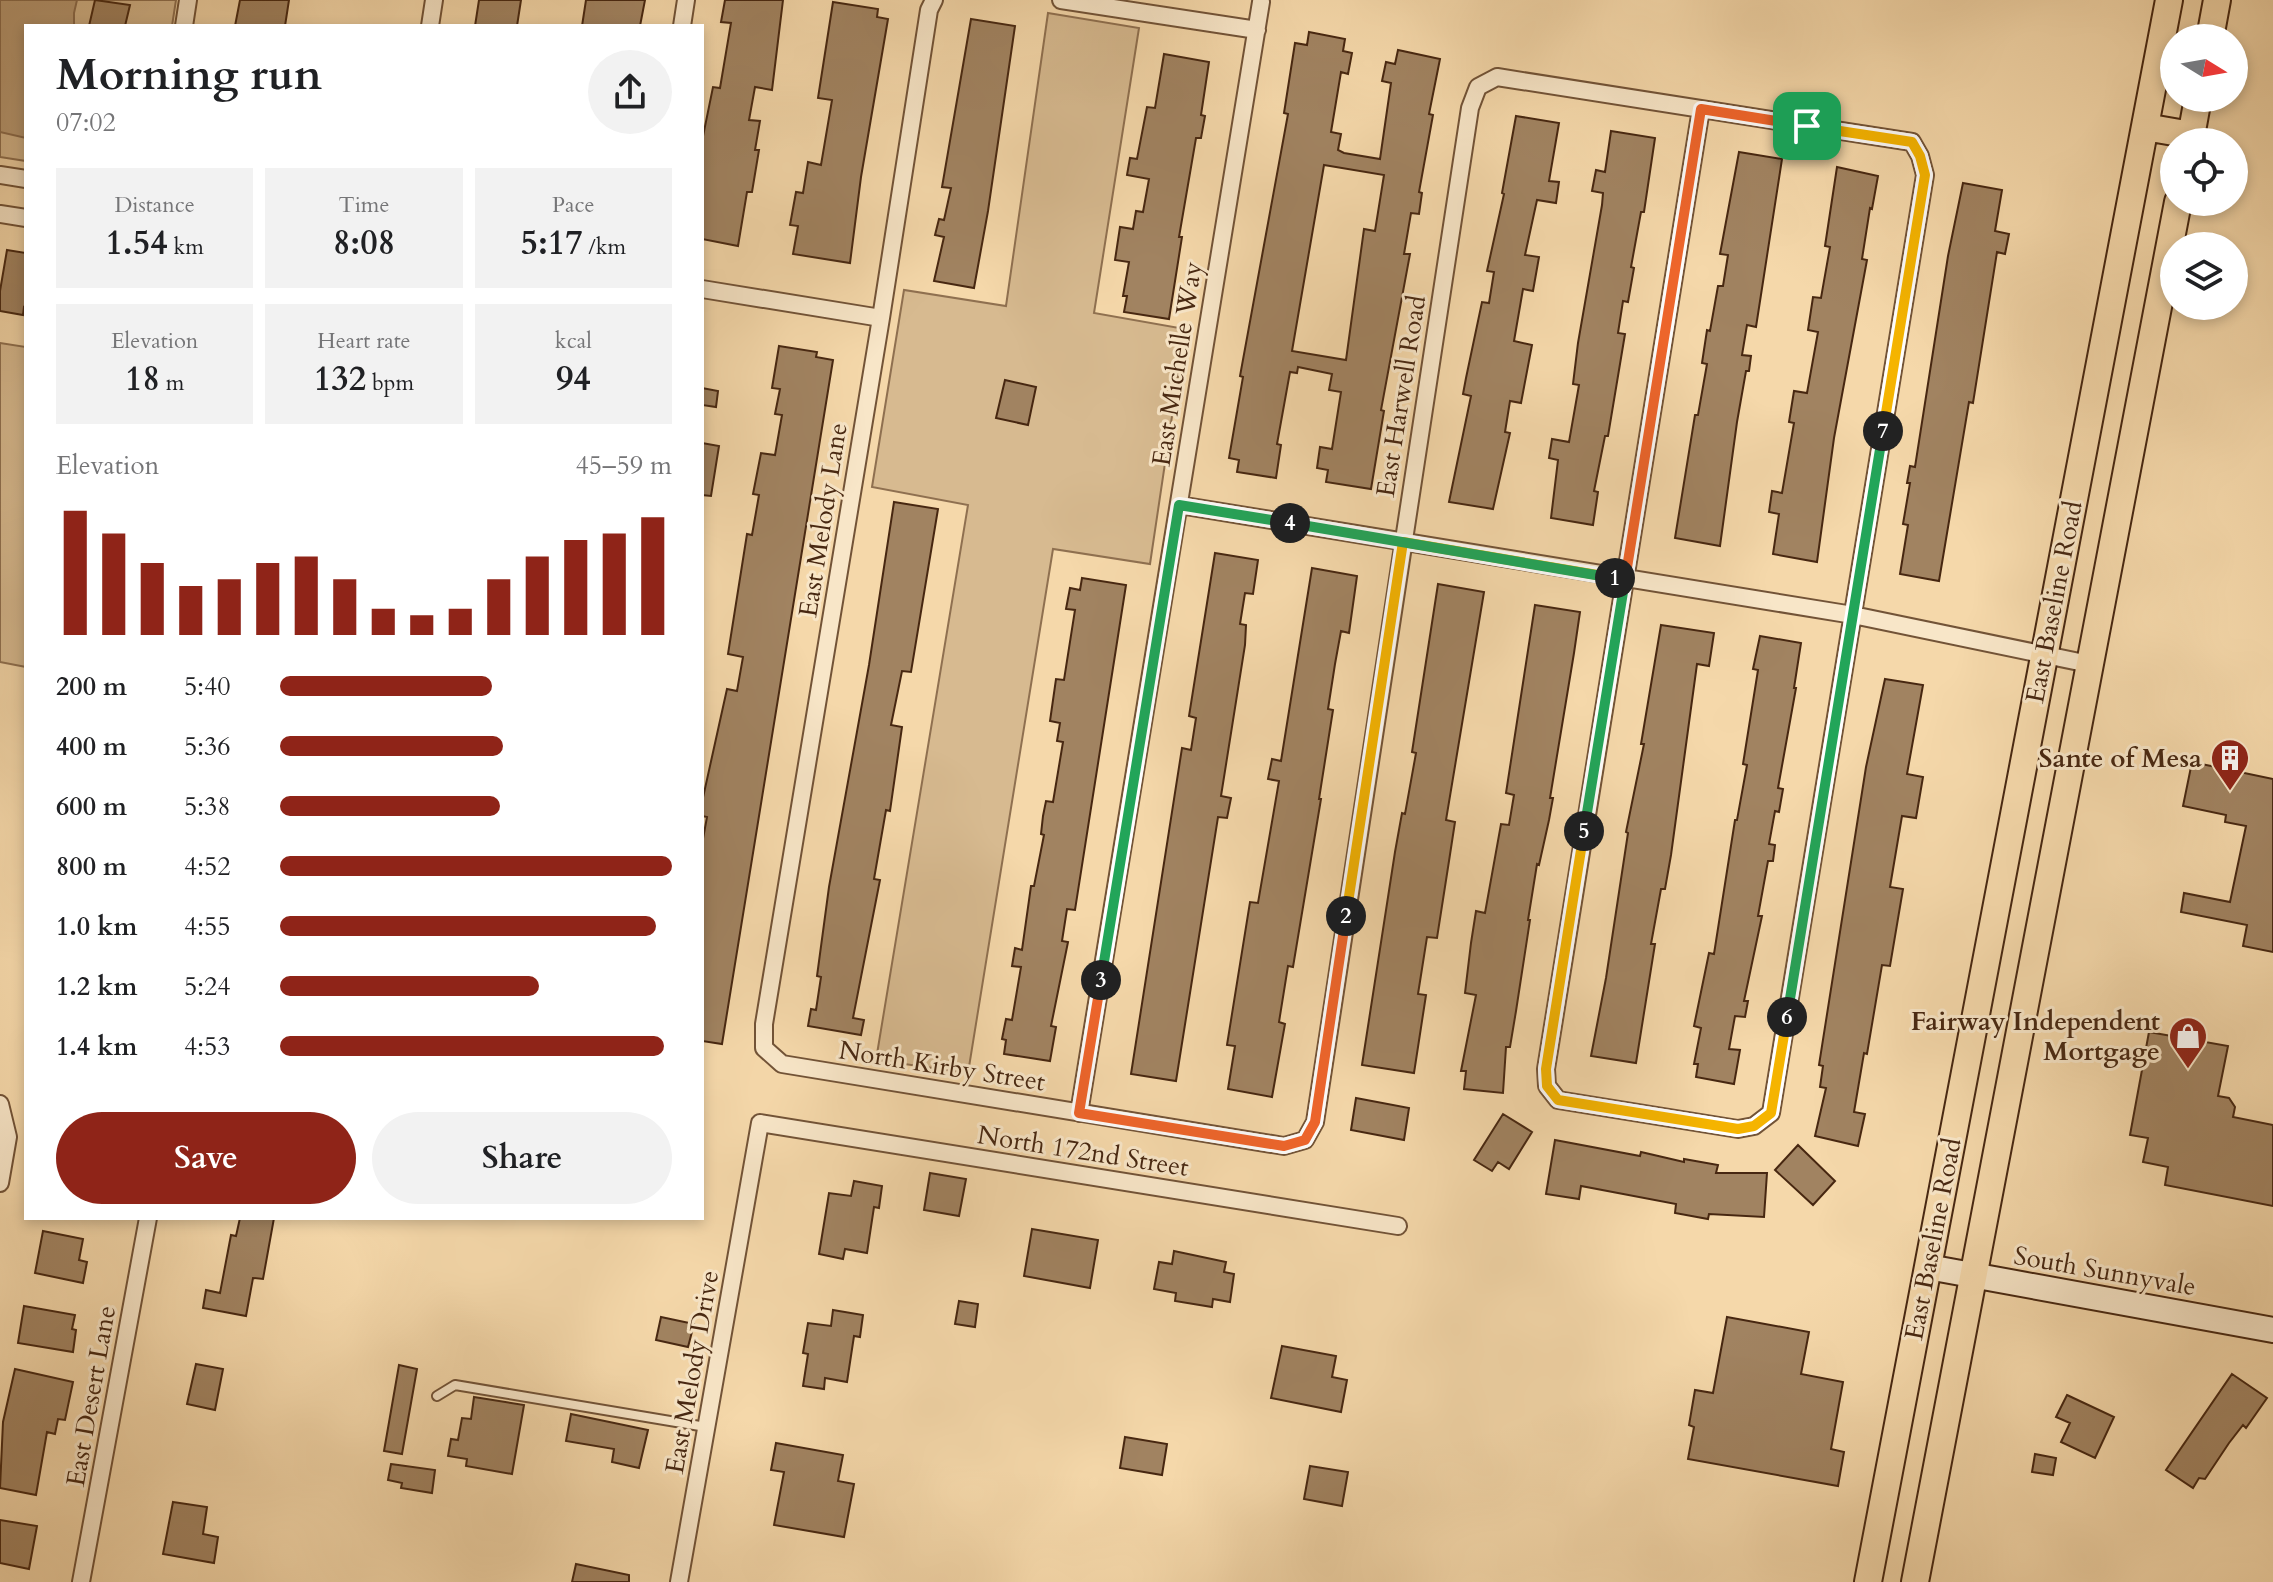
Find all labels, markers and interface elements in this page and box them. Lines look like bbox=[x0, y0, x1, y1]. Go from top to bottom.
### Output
north arrow bbox=[2160, 24, 2248, 112]
map controls bbox=[2160, 24, 2248, 320]
text: Morning run bbox=[56, 45, 322, 105]
button: share bbox=[588, 50, 672, 134]
pin bbox=[1773, 92, 1841, 160]
icon: arrive bbox=[1785, 104, 1829, 148]
text: 07:02 bbox=[56, 105, 116, 140]
button: locate bbox=[2160, 128, 2248, 216]
text: Distance bbox=[114, 190, 195, 220]
text: Time bbox=[339, 190, 389, 220]
text: Pace bbox=[552, 190, 595, 220]
text: 1.54 bbox=[105, 220, 168, 266]
text: 8:08 bbox=[333, 220, 395, 266]
text: 5:17 bbox=[521, 220, 583, 266]
text: km bbox=[168, 232, 204, 262]
text: /km bbox=[583, 232, 626, 262]
button: layers bbox=[2160, 232, 2248, 320]
street label: East Michelle Way bbox=[1144, 259, 1210, 469]
street label: East Harwell Road bbox=[1368, 293, 1434, 499]
text: Elevation bbox=[111, 326, 198, 356]
text: Heart rate bbox=[317, 326, 411, 356]
text: kcal bbox=[555, 326, 592, 356]
text: 18 bbox=[125, 356, 160, 402]
text: 132 bbox=[314, 356, 366, 402]
text: 94 bbox=[556, 356, 591, 402]
text: m bbox=[160, 368, 184, 398]
text: bpm bbox=[366, 368, 414, 398]
pin: 7 bbox=[1863, 411, 1903, 451]
text: 7 bbox=[1877, 416, 1889, 446]
street label: East Melody Lane bbox=[790, 420, 856, 620]
text: Elevation bbox=[56, 448, 159, 483]
text: 45–59 m bbox=[575, 448, 672, 483]
street label: East Baseline Road bbox=[2017, 498, 2091, 706]
pin: 4 bbox=[1270, 503, 1310, 543]
text: 4 bbox=[1284, 508, 1296, 538]
pin: 1 bbox=[1595, 558, 1635, 598]
text: 1 bbox=[1609, 563, 1621, 593]
text: 200 m bbox=[56, 669, 127, 704]
text: 5:40 bbox=[184, 669, 231, 704]
text: 400 m bbox=[56, 729, 127, 764]
text: 5:36 bbox=[184, 729, 231, 764]
building icon: Sante of Mesa bbox=[2209, 737, 2251, 792]
place label: Sante of Mesa bbox=[2039, 741, 2202, 776]
text: 600 m bbox=[56, 789, 127, 824]
text: 5:38 bbox=[184, 789, 231, 824]
pin: 5 bbox=[1564, 811, 1604, 851]
text: 5 bbox=[1578, 816, 1590, 846]
text: 800 m bbox=[56, 849, 127, 884]
text: 4:52 bbox=[184, 849, 231, 884]
pin: 2 bbox=[1326, 896, 1366, 936]
text: 2 bbox=[1340, 901, 1352, 931]
text: 1.0 km bbox=[56, 909, 137, 944]
text: 4:55 bbox=[184, 909, 231, 944]
pin: 3 bbox=[1081, 960, 1121, 1000]
text: 3 bbox=[1095, 965, 1107, 995]
text: 1.2 km bbox=[56, 969, 137, 1004]
text: 5:24 bbox=[184, 969, 231, 1004]
pin: 6 bbox=[1767, 997, 1807, 1037]
text: 6 bbox=[1781, 1002, 1793, 1032]
place label: Fairway Independent Mortgage bbox=[1911, 1004, 2160, 1069]
shop icon: Fairway Independent Mortgage bbox=[2167, 1015, 2209, 1070]
text: 1.4 km bbox=[56, 1029, 137, 1064]
text: 4:53 bbox=[184, 1029, 231, 1064]
street label: North Kirby Street bbox=[836, 1032, 1048, 1100]
button: Save bbox=[56, 1112, 356, 1204]
button: Share bbox=[372, 1112, 672, 1204]
street label: North 172nd Street bbox=[975, 1117, 1191, 1185]
street label: East Baseline Road bbox=[1896, 1135, 1970, 1343]
street label: South Sunnyvale bbox=[2011, 1238, 2199, 1304]
street label: East Melody Drive bbox=[657, 1268, 727, 1476]
street label: East Desert Lane bbox=[58, 1303, 124, 1489]

